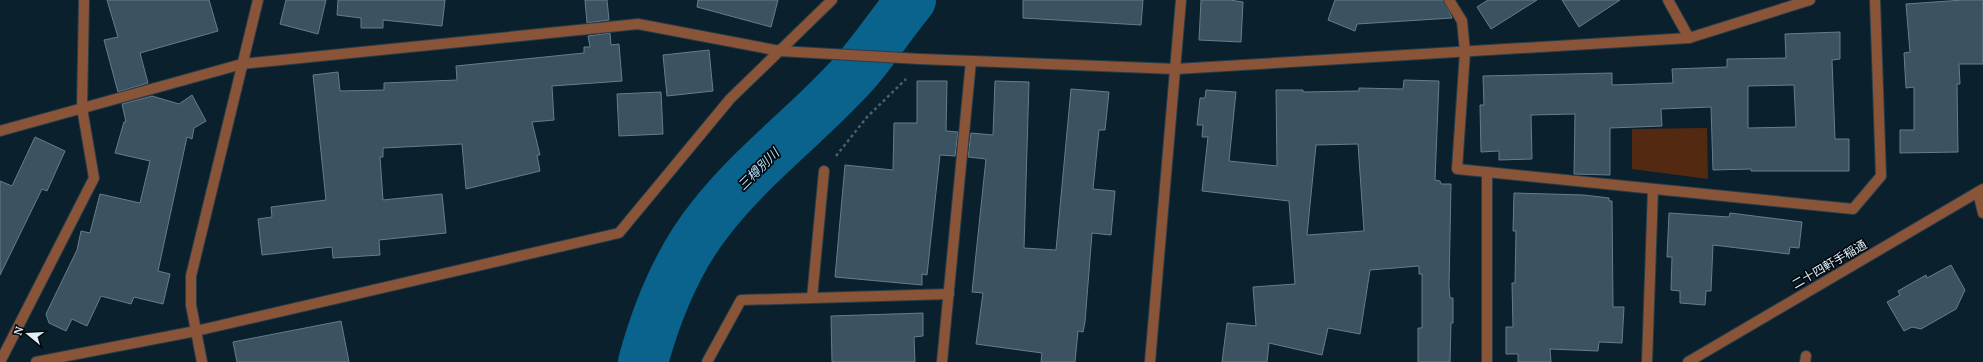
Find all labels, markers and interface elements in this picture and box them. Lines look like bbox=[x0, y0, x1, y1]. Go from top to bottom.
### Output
water label: 三樽別川 bbox=[733, 143, 784, 194]
street label: 二十四軒手稲通 bbox=[1789, 237, 1869, 291]
north arrow bbox=[8, 314, 48, 354]
text: N bbox=[11, 324, 27, 337]

